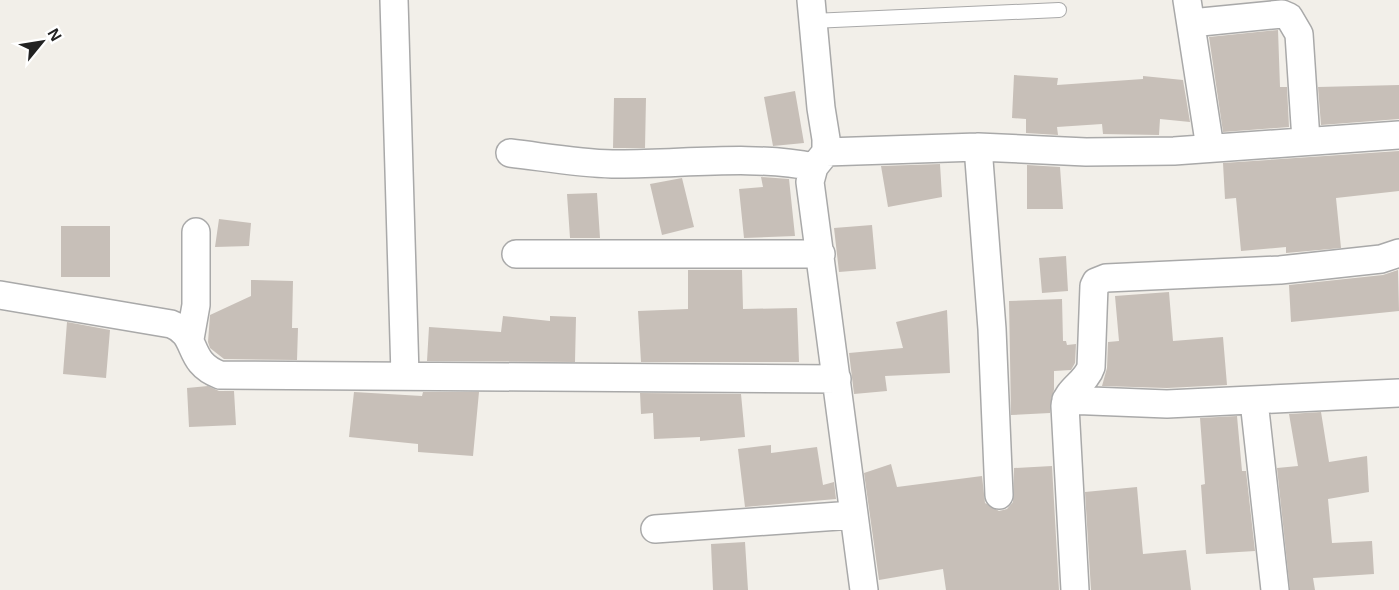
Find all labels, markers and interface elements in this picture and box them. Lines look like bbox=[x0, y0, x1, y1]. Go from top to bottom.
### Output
north arrow bbox=[12, 12, 72, 72]
text: N bbox=[44, 25, 65, 44]

